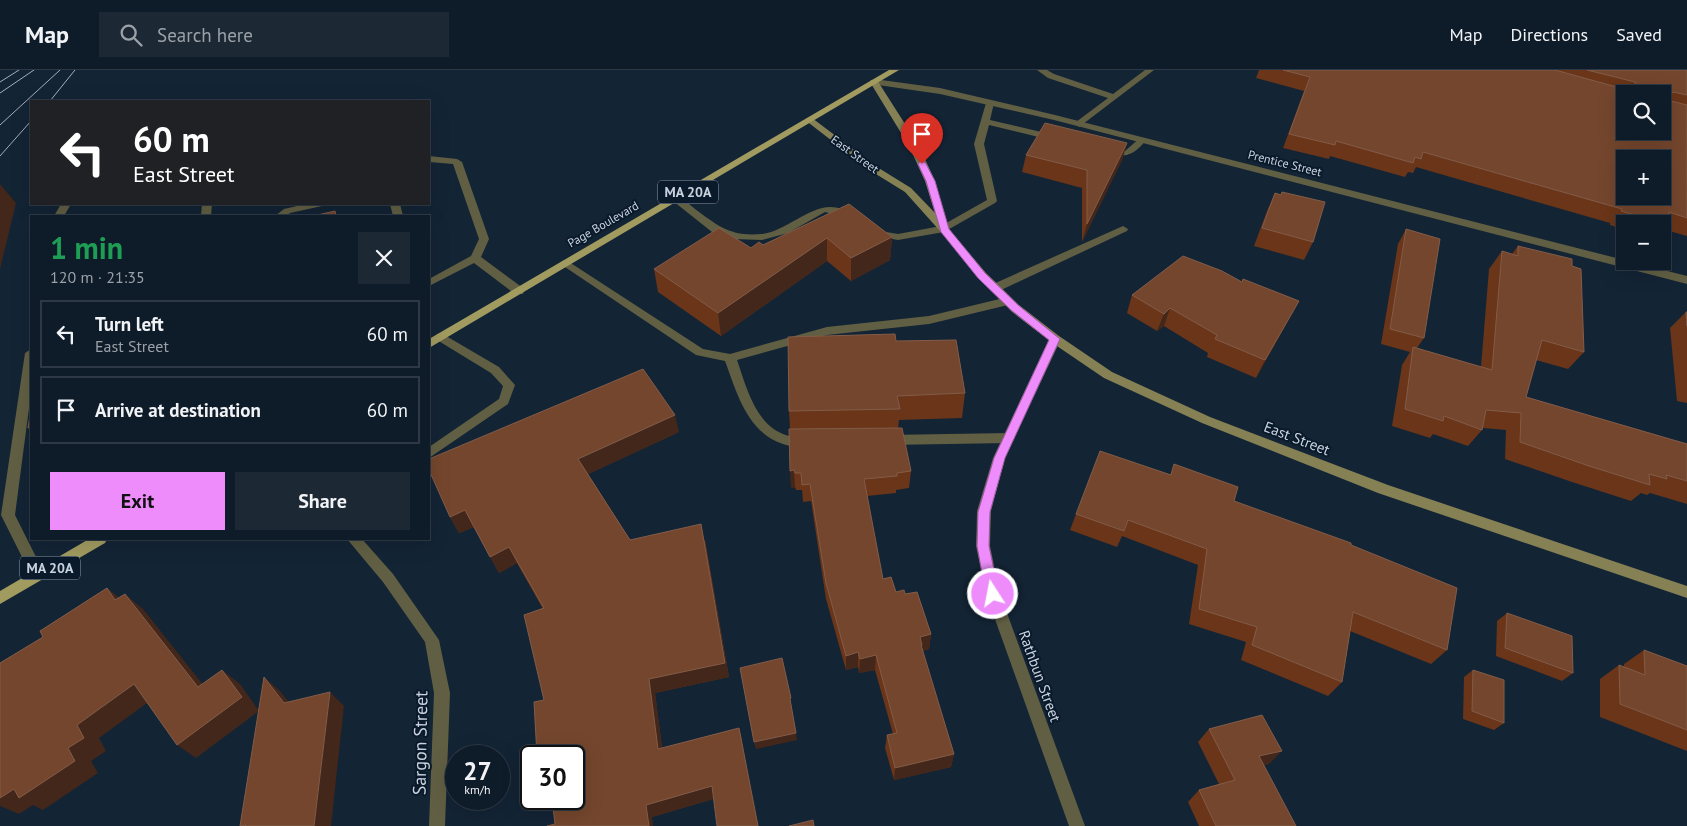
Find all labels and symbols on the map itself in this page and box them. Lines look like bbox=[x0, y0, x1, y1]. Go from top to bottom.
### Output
pin bbox=[901, 113, 943, 164]
street label: East Street bbox=[828, 132, 882, 176]
street label: Prentice Street bbox=[1247, 147, 1323, 179]
road number: MA 20A bbox=[658, 180, 718, 204]
street label: Page Boulevard bbox=[565, 198, 641, 250]
street label: East Street bbox=[1261, 417, 1333, 459]
road number: MA 20A bbox=[20, 556, 80, 579]
position arrow bbox=[966, 567, 1018, 619]
street label: Rathbun Street bbox=[1015, 628, 1065, 724]
street label: Sargon Street bbox=[408, 691, 432, 795]
speed limit sign: 30 bbox=[520, 745, 585, 810]

